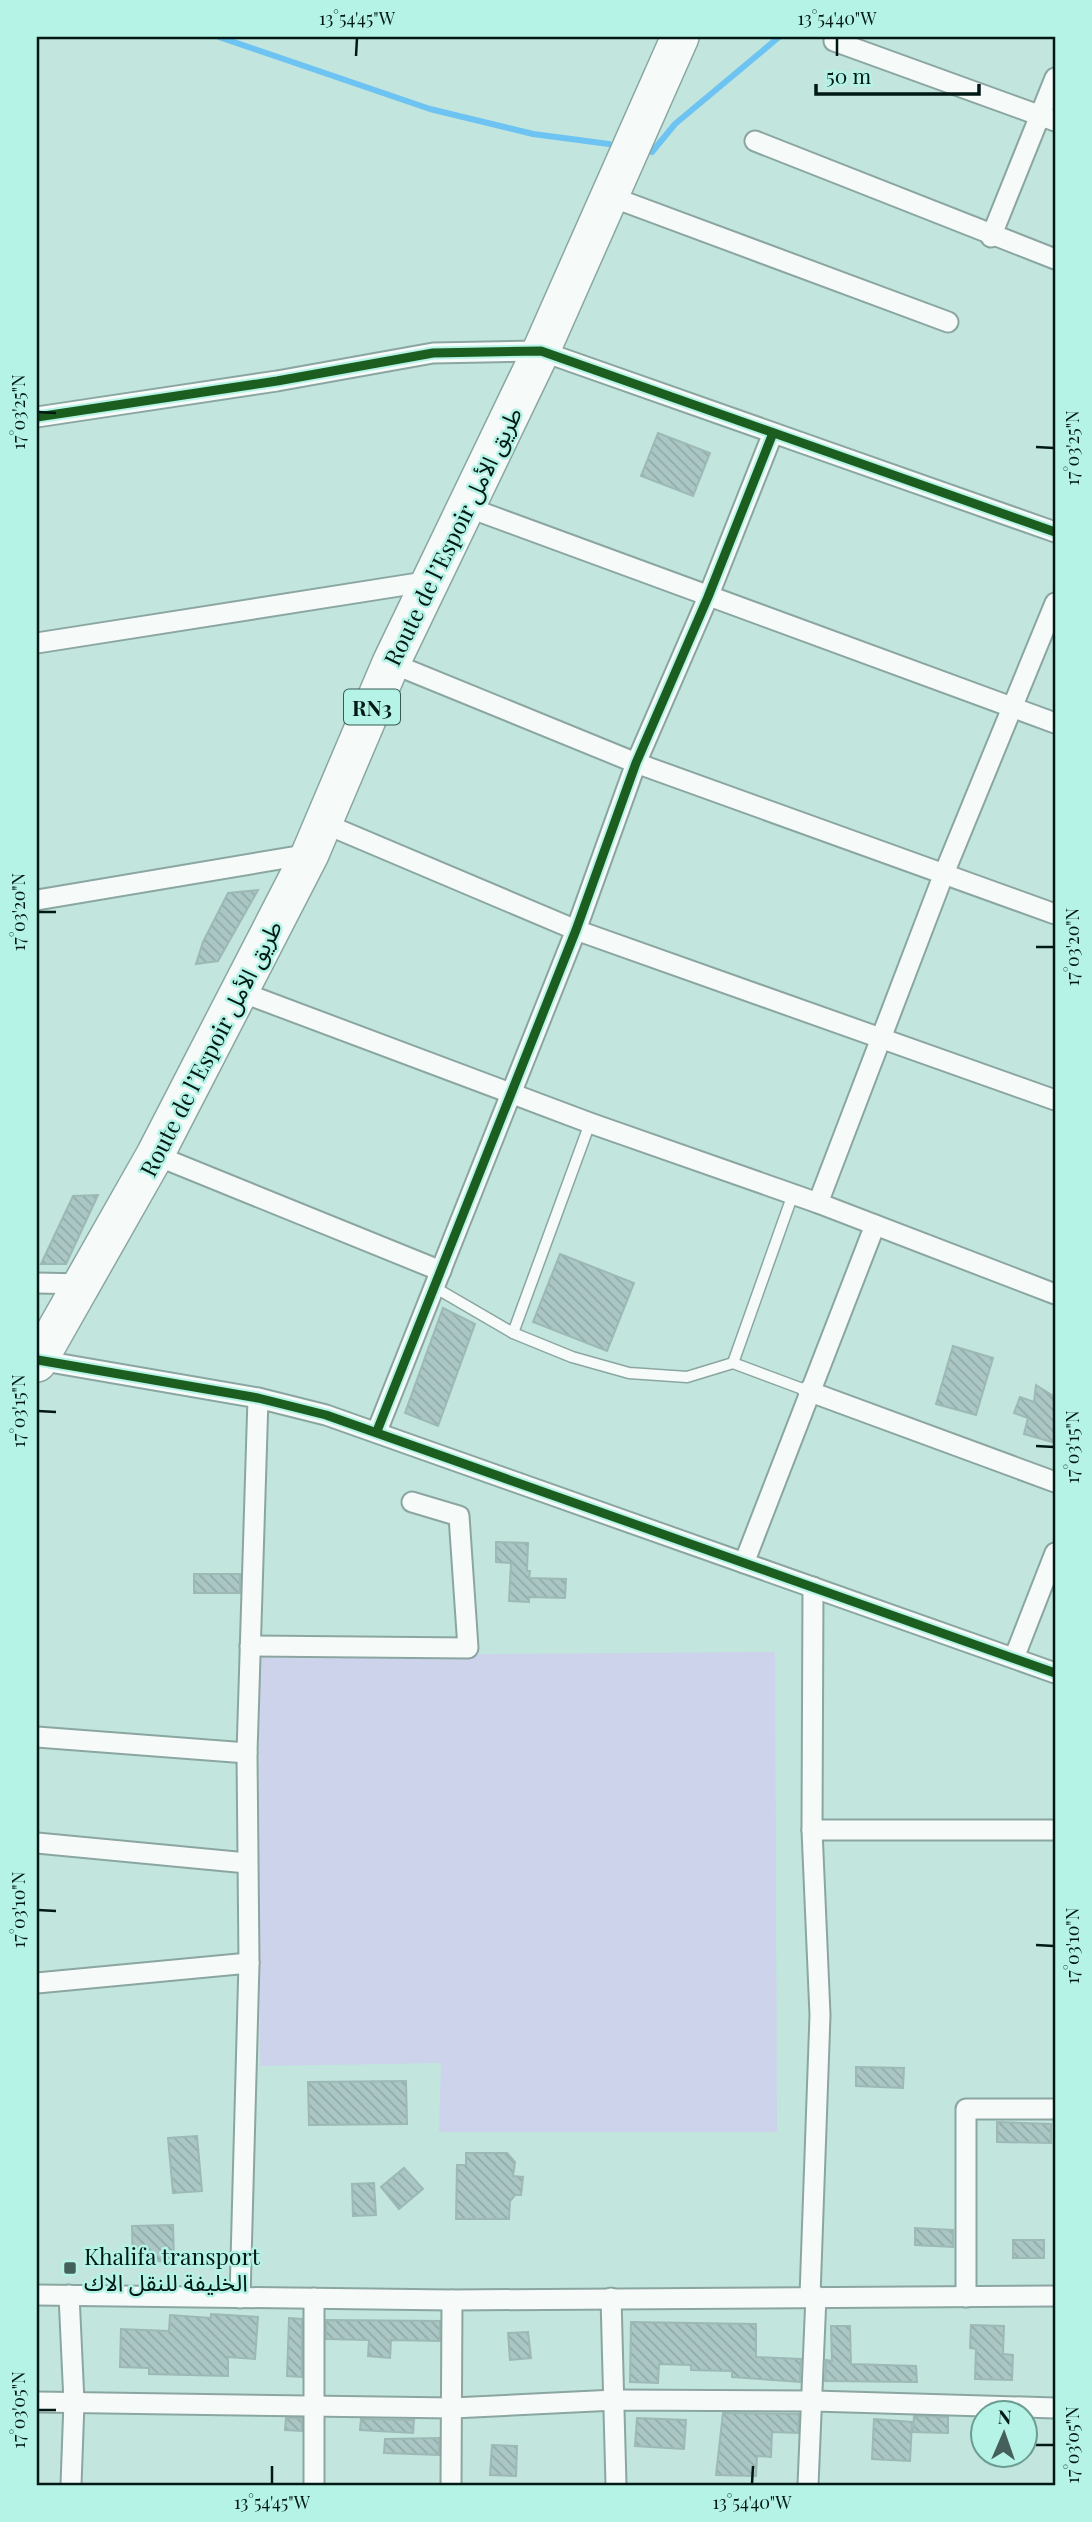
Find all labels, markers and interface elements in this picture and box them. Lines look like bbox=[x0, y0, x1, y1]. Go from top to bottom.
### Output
text: 13°54'45"W bbox=[319, 6, 396, 30]
text: 13°54'40"W bbox=[797, 6, 877, 30]
scale bar bbox=[816, 52, 978, 96]
text: 50 m bbox=[826, 61, 872, 89]
text: 17°03'25"N bbox=[6, 374, 30, 450]
street label: Route de l’Espoir طريق الأمل bbox=[376, 402, 528, 670]
text: 17°03'25"N bbox=[1060, 410, 1084, 486]
road number: RN3 bbox=[344, 690, 400, 724]
text: 17°03'20"N bbox=[6, 872, 30, 951]
text: 17°03'20"N bbox=[1060, 907, 1084, 986]
street label: Route de l’Espoir طريق الأمل bbox=[132, 914, 288, 1182]
text: 17°03'15"N bbox=[6, 1374, 30, 1448]
text: 17°03'15"N bbox=[1060, 1410, 1084, 1484]
text: 17°03'10"N bbox=[6, 1871, 30, 1948]
text: 17°03'10"N bbox=[1060, 1907, 1084, 1984]
place label: Khalifa transport الخليفة للنقل الاك bbox=[84, 2240, 261, 2297]
marker: Khalifa transport الخليفة للنقل الاك bbox=[62, 2260, 78, 2276]
text: 17°03'05"N bbox=[6, 2371, 30, 2449]
north arrow bbox=[970, 2400, 1040, 2470]
text: N bbox=[997, 2403, 1012, 2429]
text: 17°03'05"N bbox=[1060, 2406, 1084, 2484]
text: 13°54'45"W bbox=[234, 2490, 311, 2514]
text: 13°54'40"W bbox=[712, 2490, 792, 2514]

